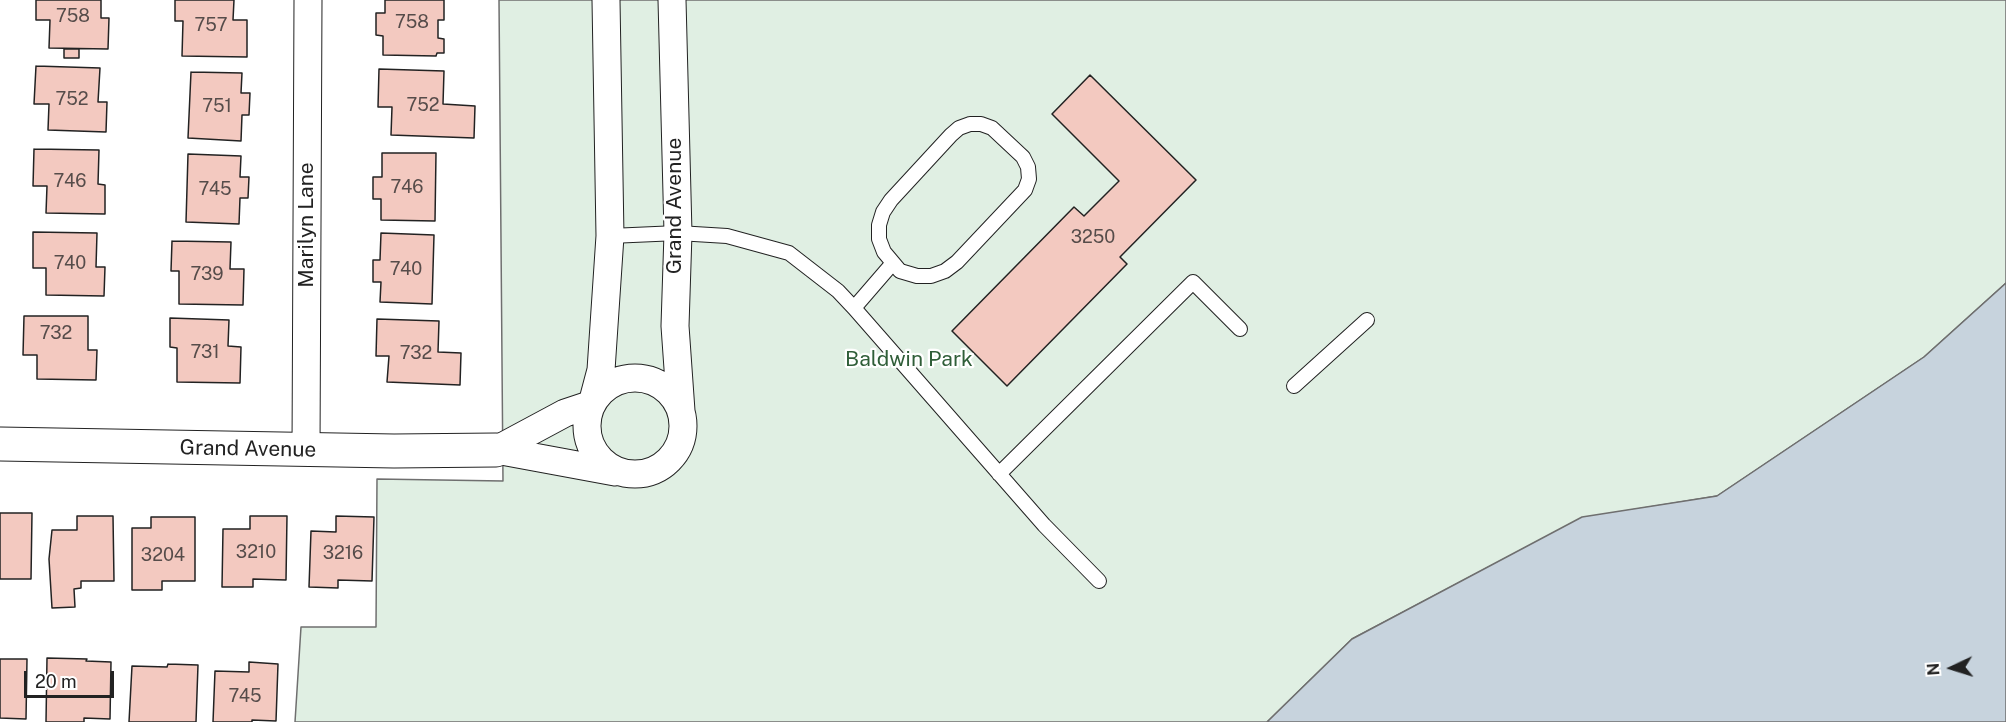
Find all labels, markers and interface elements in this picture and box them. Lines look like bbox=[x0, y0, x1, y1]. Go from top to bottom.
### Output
house number: 758 bbox=[56, 5, 90, 27]
house number: 758 bbox=[395, 11, 429, 33]
house number: 757 bbox=[194, 14, 228, 36]
house number: 752 bbox=[55, 88, 89, 110]
house number: 752 bbox=[406, 94, 440, 116]
house number: 751 bbox=[202, 95, 232, 117]
street label: Grand Avenue bbox=[662, 138, 688, 274]
street label: Marilyn Lane bbox=[294, 162, 320, 288]
house number: 746 bbox=[54, 170, 86, 192]
house number: 746 bbox=[391, 176, 423, 198]
house number: 745 bbox=[198, 178, 232, 200]
house number: 3250 bbox=[1071, 226, 1115, 248]
house number: 740 bbox=[54, 252, 86, 274]
house number: 740 bbox=[390, 258, 422, 280]
house number: 739 bbox=[191, 263, 223, 285]
house number: 732 bbox=[40, 322, 72, 344]
house number: 731 bbox=[190, 341, 220, 363]
house number: 732 bbox=[400, 342, 432, 364]
park label: Baldwin Park bbox=[845, 347, 973, 373]
street label: Grand Avenue bbox=[179, 435, 317, 463]
house number: 3210 bbox=[236, 541, 276, 563]
house number: 3216 bbox=[323, 542, 363, 564]
house number: 3204 bbox=[141, 544, 185, 566]
north arrow bbox=[1922, 638, 1982, 698]
scale bar bbox=[27, 659, 117, 697]
text: N bbox=[1924, 662, 1943, 676]
text: 20 m bbox=[35, 671, 77, 692]
house number: 745 bbox=[228, 685, 262, 707]

